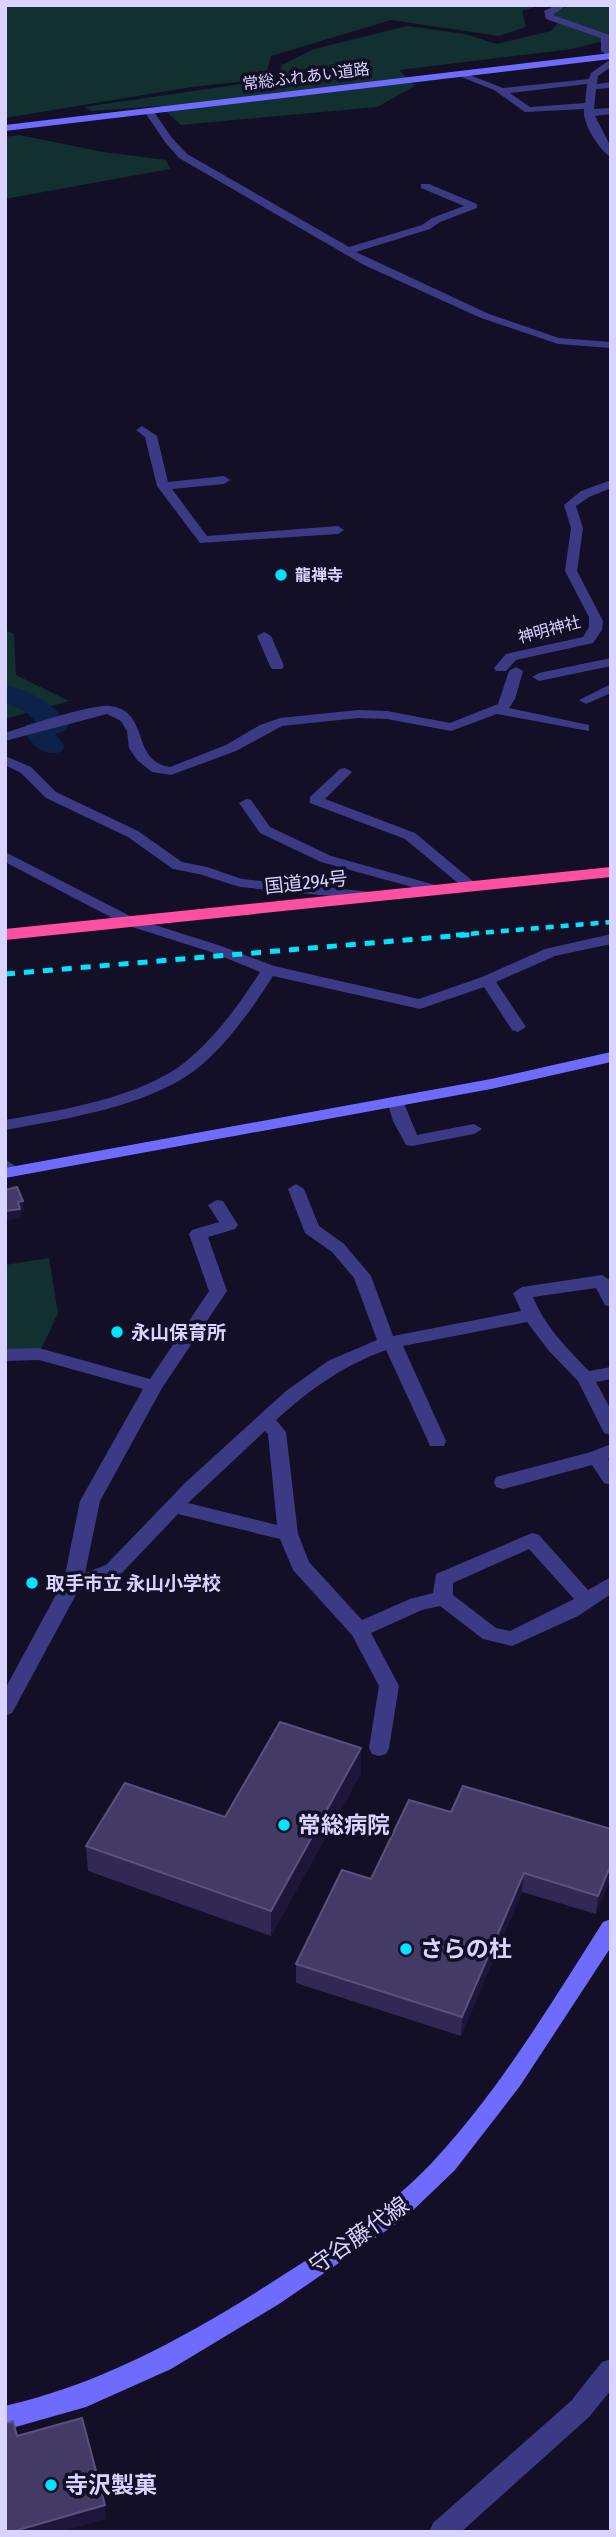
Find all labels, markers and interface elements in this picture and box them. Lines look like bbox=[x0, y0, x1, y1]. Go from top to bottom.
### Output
street label: 常総ふれあい道路 bbox=[241, 59, 371, 94]
place label: 龍禅寺 bbox=[295, 566, 343, 585]
marker: 龍禅寺 bbox=[273, 567, 289, 583]
street label: 神明神社 bbox=[516, 612, 583, 647]
street label: 国道294号 bbox=[263, 867, 349, 898]
place label: 永山保育所 bbox=[131, 1321, 226, 1344]
marker: 永山保育所 bbox=[109, 1324, 125, 1340]
place label: 取手市立 永山小学校 bbox=[46, 1572, 221, 1595]
marker: 取手市立 永山小学校 bbox=[24, 1575, 40, 1591]
place label: 常総病院 bbox=[298, 1811, 390, 1839]
marker: 常総病院 bbox=[276, 1817, 292, 1833]
place label: さらの杜 bbox=[420, 1935, 512, 1963]
marker: さらの杜 bbox=[398, 1941, 414, 1957]
street label: 守谷藤代線 bbox=[304, 2191, 414, 2279]
place label: 寺沢製菓 bbox=[65, 2471, 157, 2499]
marker: 寺沢製菓 bbox=[43, 2477, 59, 2493]

